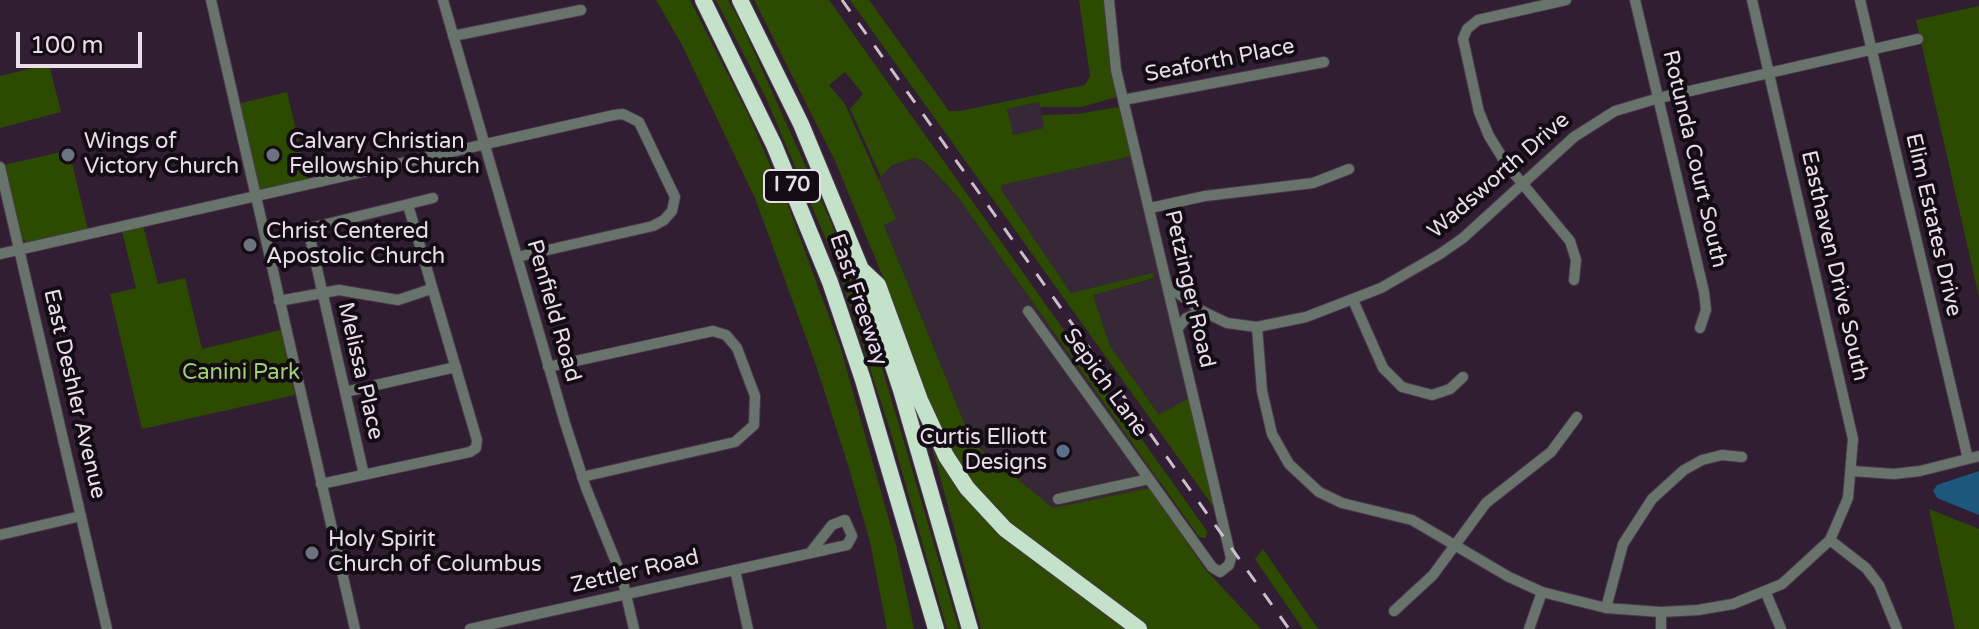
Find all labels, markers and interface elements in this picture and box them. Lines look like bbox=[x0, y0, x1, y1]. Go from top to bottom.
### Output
scale bar bbox=[20, 16, 146, 66]
text: 100 m bbox=[30, 31, 104, 60]
street label: Seaforth Place bbox=[1143, 34, 1297, 88]
street label: Rotunda Court South bbox=[1656, 48, 1732, 270]
street label: Wadsworth Drive bbox=[1423, 107, 1575, 245]
place label: Wings of Victory Church bbox=[84, 129, 239, 180]
place label: Calvary Christian Fellowship Church bbox=[289, 129, 480, 180]
street label: Elim Estates Drive bbox=[1899, 131, 1967, 319]
marker: Wings of Victory Church bbox=[59, 146, 77, 164]
marker: Calvary Christian Fellowship Church bbox=[264, 146, 282, 164]
street label: Easthaven Drive South bbox=[1795, 148, 1873, 384]
road number: I 70 bbox=[764, 170, 820, 202]
street label: Petzinger Road bbox=[1158, 208, 1220, 370]
place label: Christ Centered Apostolic Church bbox=[266, 219, 445, 270]
street label: East Freeway bbox=[823, 231, 893, 369]
marker: Christ Centered Apostolic Church bbox=[241, 236, 259, 254]
street label: Penfield Road bbox=[520, 237, 586, 385]
street label: East Deshler Avenue bbox=[37, 287, 111, 501]
street label: Melissa Place bbox=[331, 300, 389, 442]
street label: Sepich Lane bbox=[1057, 324, 1153, 442]
park label: Canini Park bbox=[182, 360, 300, 386]
place label: Curtis Elliott Designs bbox=[919, 425, 1047, 476]
marker: Curtis Elliott Designs bbox=[1054, 442, 1072, 460]
place label: Holy Spirit Church of Columbus bbox=[328, 527, 542, 578]
marker: Holy Spirit Church of Columbus bbox=[303, 544, 321, 562]
street label: Zettler Road bbox=[568, 544, 702, 600]

